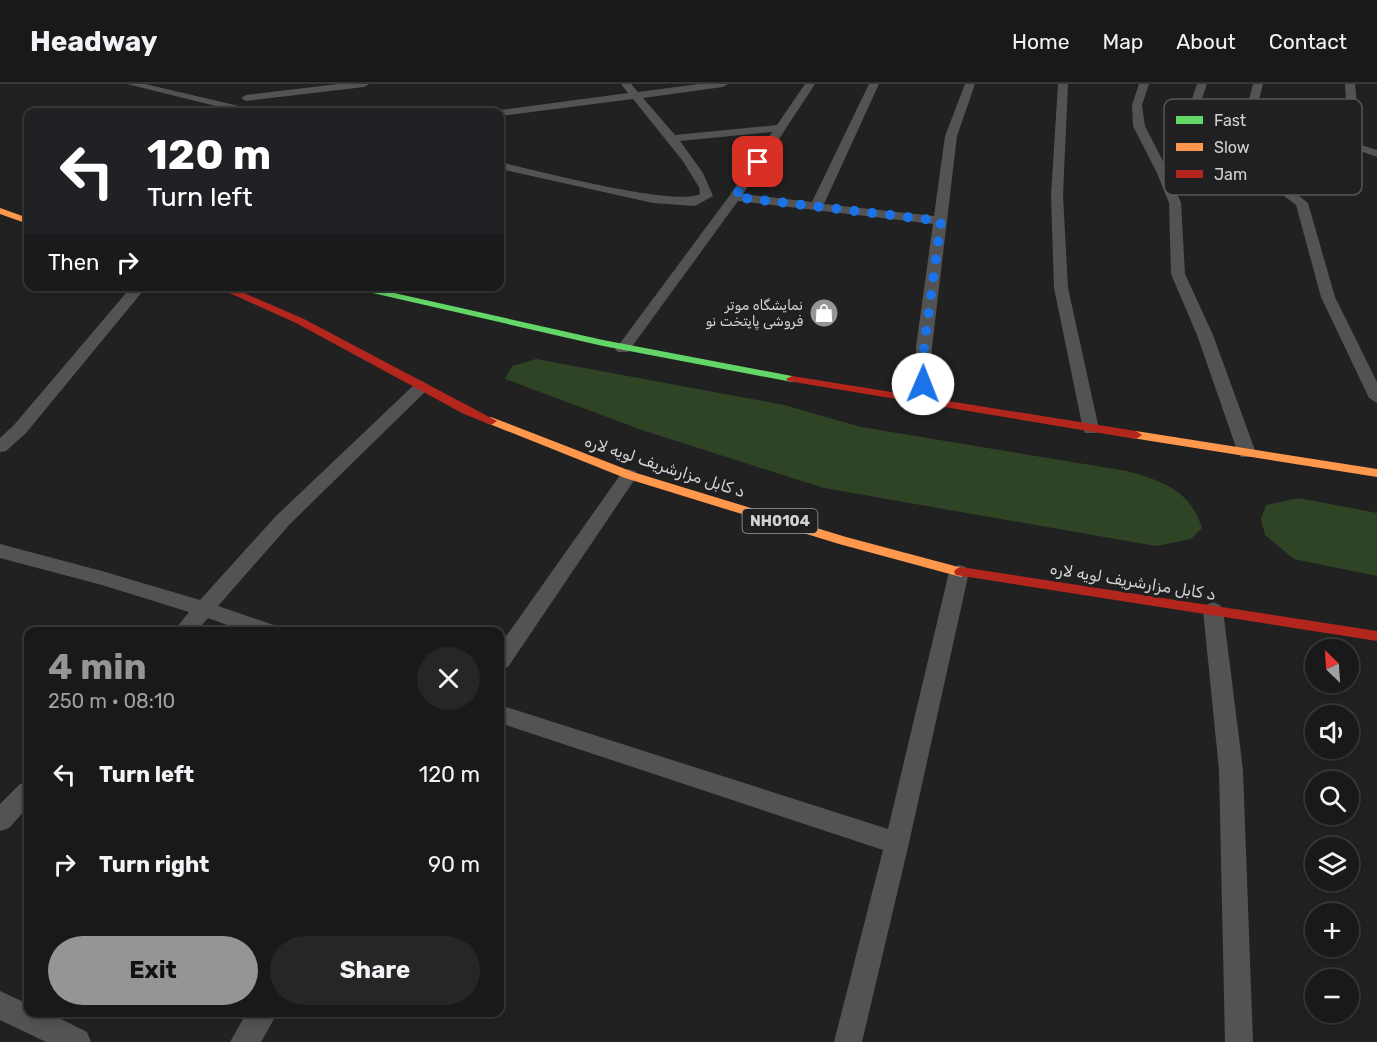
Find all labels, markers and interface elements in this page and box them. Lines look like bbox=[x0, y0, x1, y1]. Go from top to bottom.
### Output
text: Headway bbox=[30, 25, 157, 58]
text: Home bbox=[1012, 29, 1069, 54]
text: Map bbox=[1102, 29, 1143, 54]
text: About bbox=[1176, 29, 1236, 54]
text: Contact bbox=[1269, 29, 1347, 54]
legend bbox=[1164, 99, 1362, 195]
text: Fast bbox=[1214, 111, 1246, 130]
text: 120 m bbox=[147, 130, 271, 180]
icon: left bbox=[48, 132, 126, 210]
pin bbox=[732, 136, 783, 187]
text: Slow bbox=[1214, 138, 1250, 157]
icon: arrive bbox=[741, 145, 774, 178]
text: Jam bbox=[1214, 165, 1247, 184]
text: Turn left bbox=[147, 181, 252, 213]
icon: right bbox=[111, 246, 144, 279]
text: Then bbox=[48, 249, 99, 276]
place label: نمایشگاه موتر فروشی پایتخت نو bbox=[706, 297, 803, 331]
shop icon: نمایشگاه موتر فروشی پایتخت نو bbox=[808, 297, 840, 329]
position arrow bbox=[891, 352, 955, 416]
street label: د کابل مزارشریف لویه لاره bbox=[582, 432, 748, 502]
road number: NH0104 bbox=[742, 509, 818, 533]
street label: د کابل مزارشریف لویه لاره bbox=[1049, 559, 1217, 605]
north arrow bbox=[1305, 639, 1359, 693]
map controls bbox=[1305, 639, 1359, 1023]
text: 4 min bbox=[48, 645, 147, 688]
button: close bbox=[417, 647, 480, 710]
text: 250 m · 08:10 bbox=[48, 689, 175, 713]
button: sound bbox=[1305, 705, 1359, 759]
icon: left bbox=[48, 758, 81, 791]
text: Turn left bbox=[99, 761, 194, 788]
text: 120 m bbox=[419, 761, 480, 788]
button: search bbox=[1305, 771, 1359, 825]
button: layers bbox=[1305, 837, 1359, 891]
icon: right bbox=[48, 848, 81, 881]
text: Turn right bbox=[99, 851, 209, 878]
text: 90 m bbox=[428, 851, 480, 878]
button: + bbox=[1305, 903, 1359, 957]
button: Exit bbox=[48, 936, 258, 1005]
button: Share bbox=[270, 936, 480, 1005]
button: − bbox=[1305, 969, 1359, 1023]

